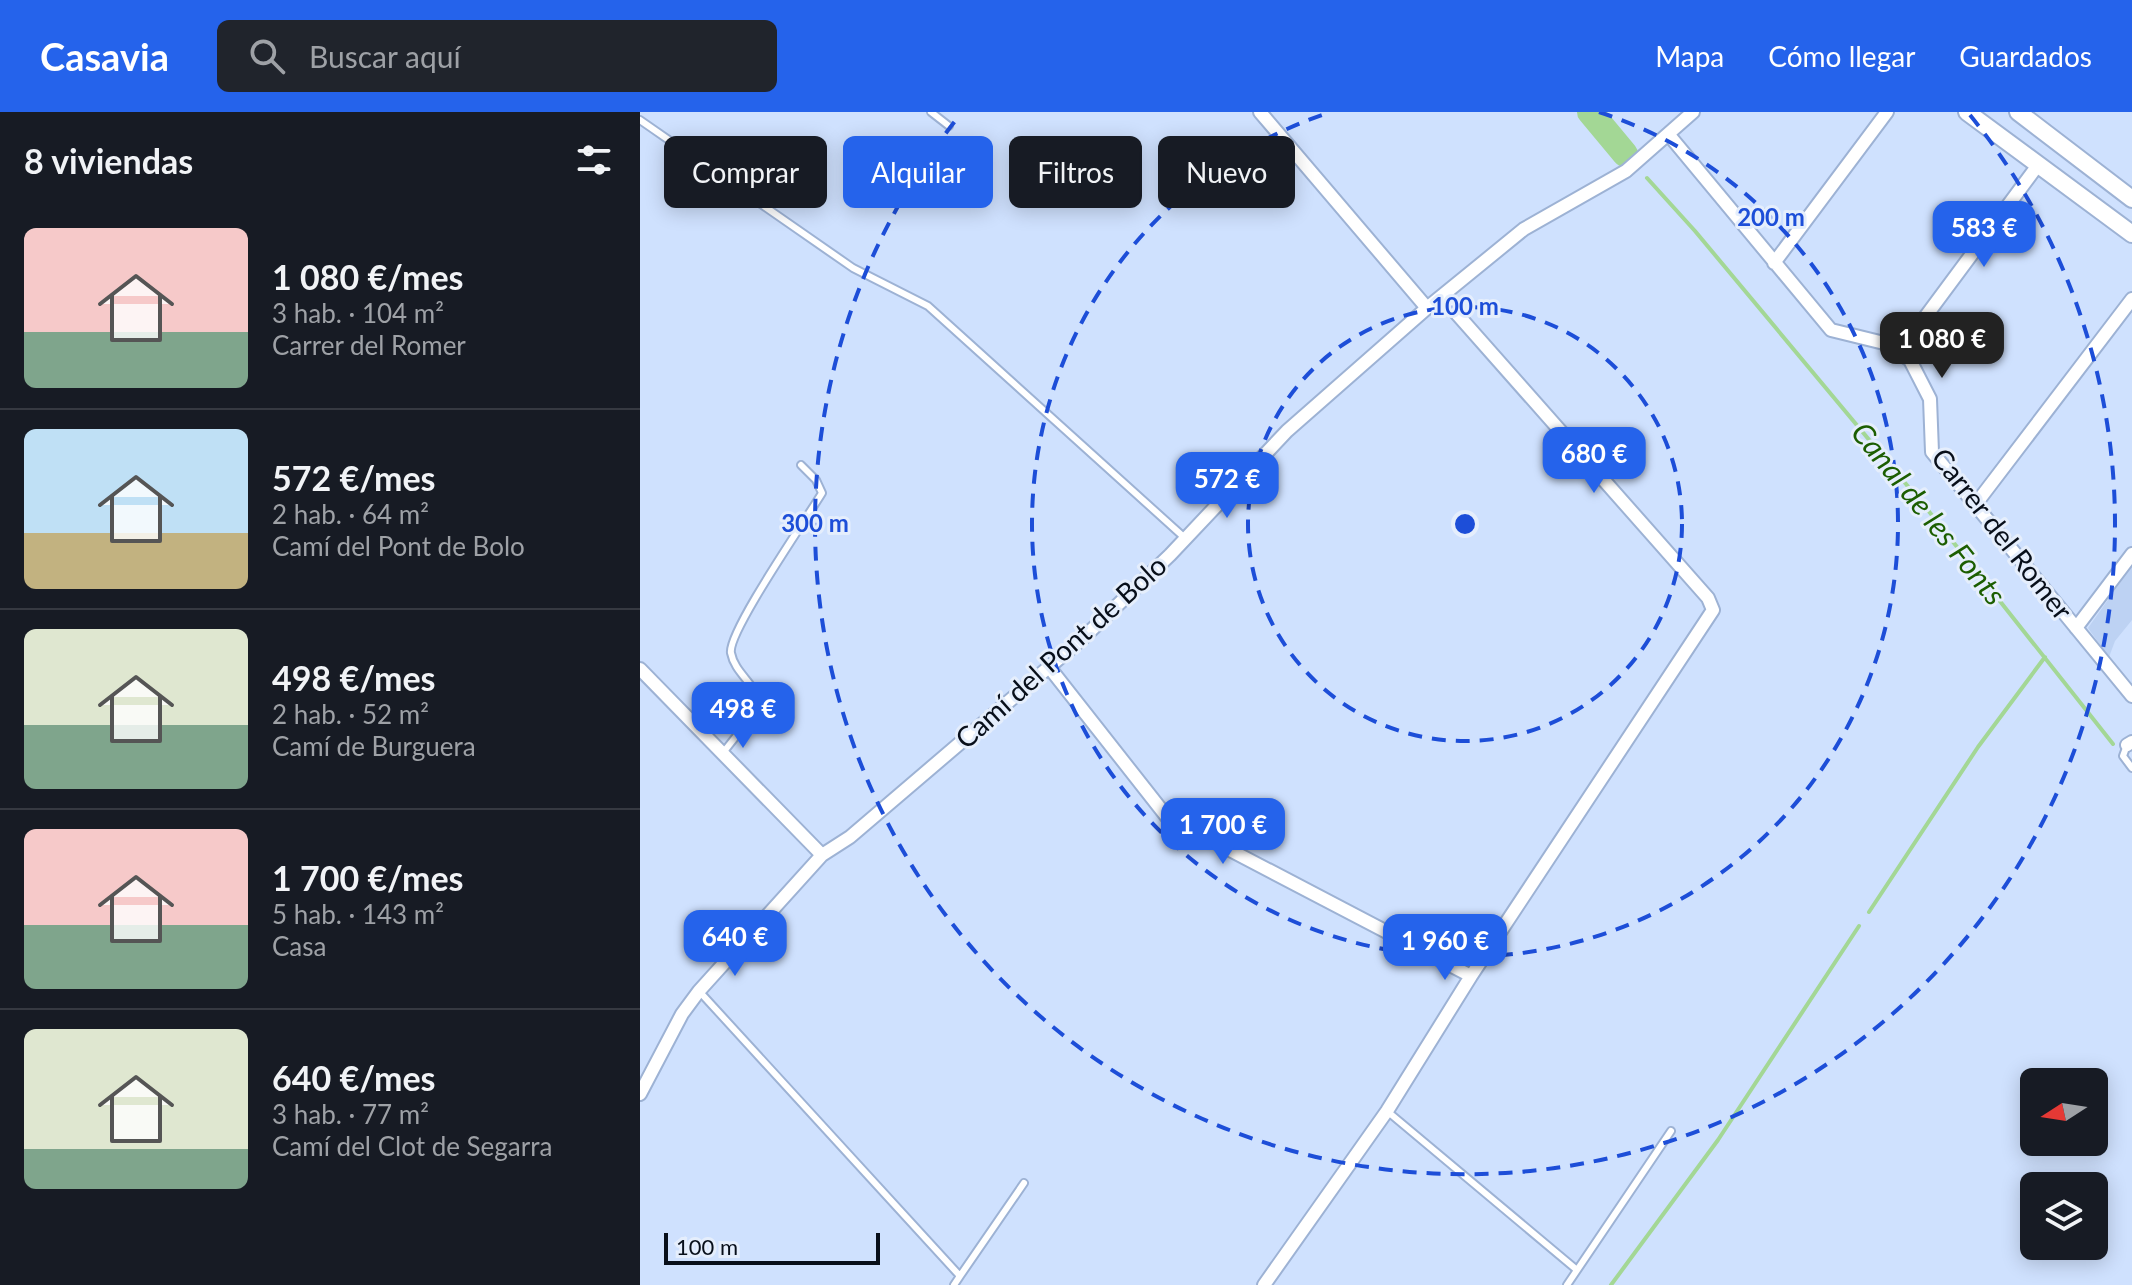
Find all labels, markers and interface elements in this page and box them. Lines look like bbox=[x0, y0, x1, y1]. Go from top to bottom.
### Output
search box bbox=[217, 20, 777, 92]
text: Casavia bbox=[40, 33, 169, 79]
icon: search bbox=[245, 34, 289, 78]
text: Buscar aquí bbox=[309, 38, 461, 74]
text: Mapa bbox=[1655, 39, 1724, 73]
text: Cómo llegar bbox=[1768, 39, 1915, 73]
text: Guardados bbox=[1959, 39, 2092, 73]
chip: Comprar bbox=[664, 136, 827, 208]
chip: Alquilar bbox=[843, 136, 993, 208]
chip: Filtros bbox=[1009, 136, 1142, 208]
chip: Nuevo bbox=[1158, 136, 1295, 208]
icon: filters bbox=[572, 138, 616, 182]
text: 8 viviendas bbox=[24, 140, 193, 181]
pin: 583 € bbox=[1928, 201, 2040, 269]
text: 200 m bbox=[1737, 202, 1805, 231]
text: 583 € bbox=[1951, 211, 2017, 243]
text: 1 080 €/mes bbox=[272, 256, 464, 297]
icon: home bbox=[88, 260, 184, 356]
text: 100 m bbox=[1431, 291, 1499, 320]
text: 3 hab. · 104 m² bbox=[272, 297, 444, 329]
pin: 1 080 € bbox=[1868, 312, 2016, 380]
text: 1 080 € bbox=[1898, 322, 1986, 354]
text: Carrer del Romer bbox=[272, 329, 466, 361]
water label: Canal de les Fonts bbox=[1845, 414, 2014, 611]
pin: 680 € bbox=[1538, 427, 1650, 495]
text: 680 € bbox=[1561, 437, 1627, 469]
street label: Carrer del Romer bbox=[1925, 441, 2080, 626]
pin: 572 € bbox=[1171, 452, 1283, 520]
text: 572 €/mes bbox=[272, 457, 436, 498]
icon: home bbox=[88, 461, 184, 557]
text: 572 € bbox=[1194, 462, 1260, 494]
text: 2 hab. · 64 m² bbox=[272, 498, 429, 530]
text: 300 m bbox=[781, 508, 849, 537]
centre of rings bbox=[1451, 510, 1479, 538]
text: Camí del Pont de Bolo bbox=[272, 530, 525, 562]
street label: Camí del Pont de Bolo bbox=[948, 548, 1173, 755]
text: 498 €/mes bbox=[272, 657, 436, 698]
icon: home bbox=[88, 661, 184, 757]
pin: 498 € bbox=[687, 682, 799, 750]
text: 498 € bbox=[710, 692, 776, 724]
text: 2 hab. · 52 m² bbox=[272, 698, 429, 730]
text: Camí de Burguera bbox=[272, 730, 476, 762]
pin: 1 700 € bbox=[1149, 798, 1297, 866]
text: 1 700 € bbox=[1179, 808, 1267, 840]
text: 1 700 €/mes bbox=[272, 857, 464, 898]
icon: home bbox=[88, 861, 184, 957]
text: 5 hab. · 143 m² bbox=[272, 898, 444, 930]
pin: 640 € bbox=[679, 910, 791, 978]
pin: 1 960 € bbox=[1371, 914, 1519, 982]
text: 640 € bbox=[702, 920, 768, 952]
text: 1 960 € bbox=[1401, 924, 1489, 956]
text: Casa bbox=[272, 930, 326, 962]
text: 640 €/mes bbox=[272, 1057, 436, 1098]
icon: home bbox=[88, 1061, 184, 1157]
north arrow bbox=[2020, 1068, 2108, 1156]
map controls bbox=[2020, 1068, 2108, 1260]
text: 3 hab. · 77 m² bbox=[272, 1098, 429, 1130]
text: Camí del Clot de Segarra bbox=[272, 1130, 552, 1162]
button: layers bbox=[2020, 1172, 2108, 1260]
scale bar bbox=[664, 1229, 880, 1265]
text: 100 m bbox=[676, 1233, 738, 1260]

